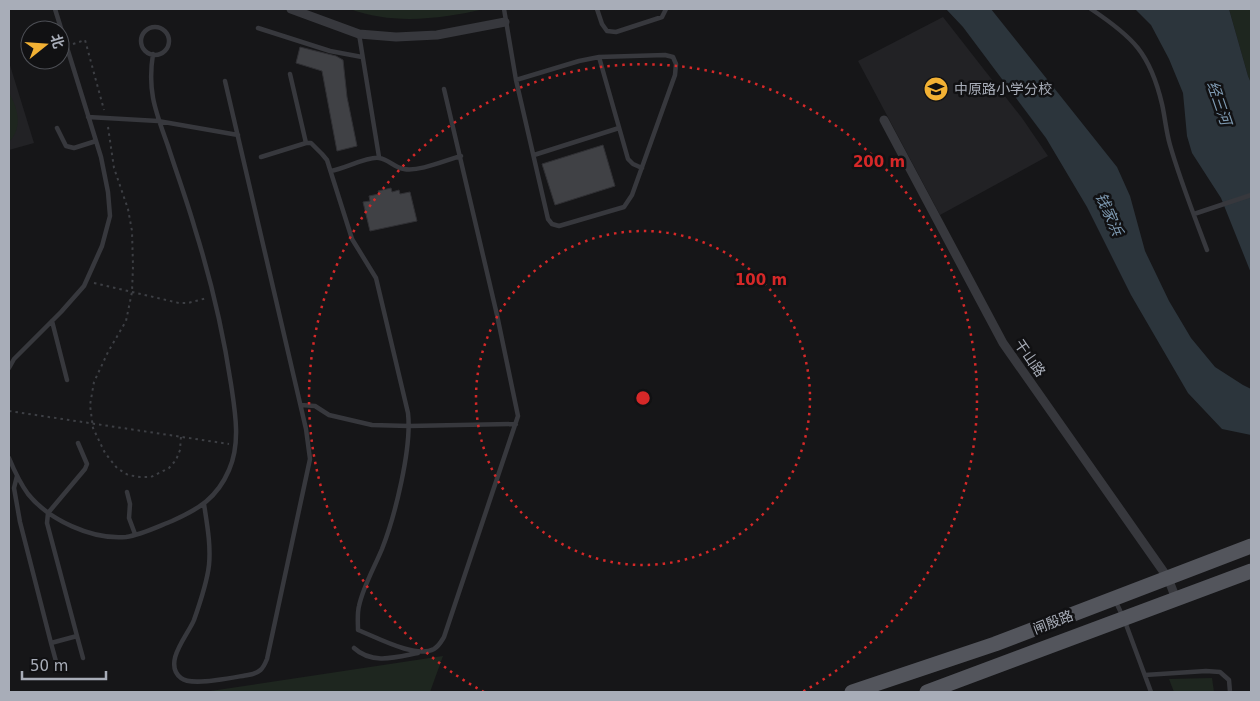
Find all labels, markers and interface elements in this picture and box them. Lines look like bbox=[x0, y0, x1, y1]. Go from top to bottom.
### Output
north arrow bbox=[20, 20, 70, 70]
text: 北 bbox=[48, 32, 67, 50]
school or university icon: 中原路小学分校 bbox=[923, 76, 949, 102]
water label: 经三河 bbox=[1203, 79, 1236, 130]
place label: 中原路小学分校 bbox=[954, 81, 1052, 97]
text: 200 m bbox=[853, 153, 905, 171]
water label: 钱家浜 bbox=[1092, 190, 1127, 240]
text: 100 m bbox=[735, 271, 787, 289]
street label: 干山路 bbox=[1011, 336, 1049, 380]
centre of rings bbox=[634, 389, 652, 407]
street label: 闸殷路 bbox=[1031, 607, 1075, 637]
scale bar bbox=[22, 648, 106, 680]
text: 50 m bbox=[30, 657, 68, 675]

